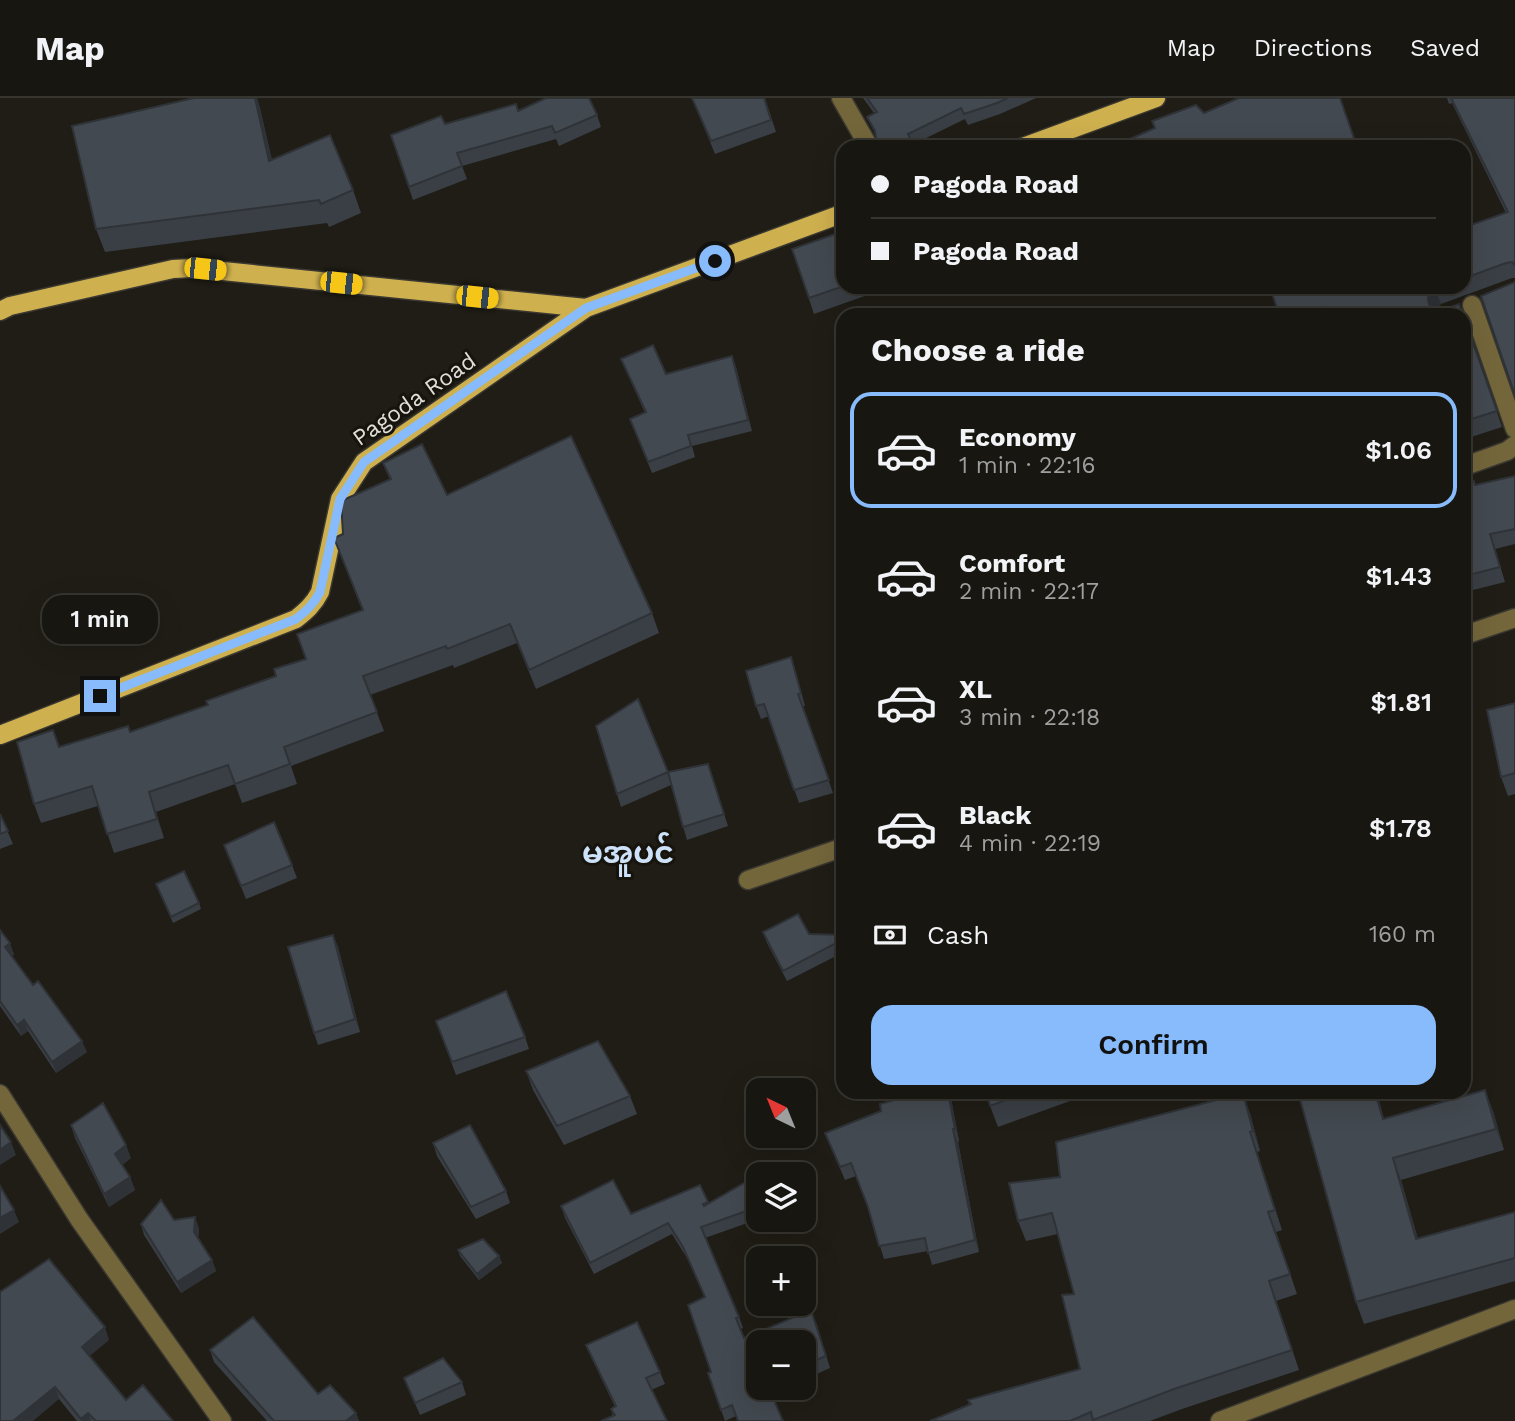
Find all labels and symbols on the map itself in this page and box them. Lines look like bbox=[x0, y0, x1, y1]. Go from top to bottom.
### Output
route start bbox=[699, 245, 731, 277]
car bbox=[184, 256, 227, 282]
car bbox=[320, 270, 363, 296]
car bbox=[456, 284, 499, 310]
street label: Pagoda Road bbox=[348, 347, 481, 452]
callout: 1 min bbox=[42, 594, 158, 644]
route end bbox=[84, 680, 116, 712]
district label: မအူပင် bbox=[582, 832, 674, 877]
north arrow bbox=[746, 1078, 816, 1148]

